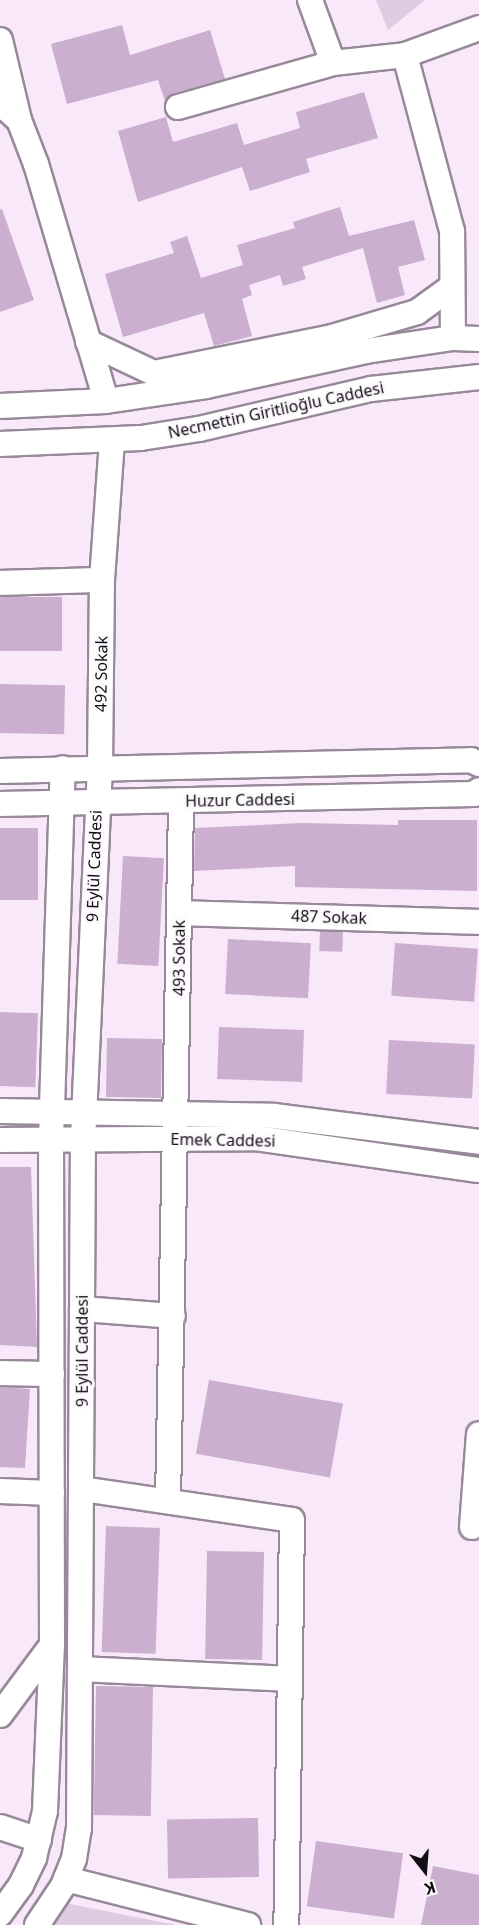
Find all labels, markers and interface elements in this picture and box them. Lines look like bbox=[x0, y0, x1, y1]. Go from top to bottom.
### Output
street label: Necmettin Giritlioğlu Caddesi bbox=[166, 378, 386, 442]
street label: 492 Sokak bbox=[91, 636, 111, 712]
street label: Huzur Caddesi bbox=[185, 789, 295, 811]
street label: 9 Eylül Caddesi bbox=[82, 810, 106, 922]
street label: 487 Sokak bbox=[291, 906, 367, 928]
street label: 493 Sokak bbox=[169, 920, 189, 996]
street label: Emek Caddesi bbox=[170, 1129, 276, 1151]
street label: 9 Eylül Caddesi bbox=[72, 1295, 92, 1407]
north arrow bbox=[395, 1841, 455, 1901]
text: K bbox=[422, 1876, 439, 1900]

